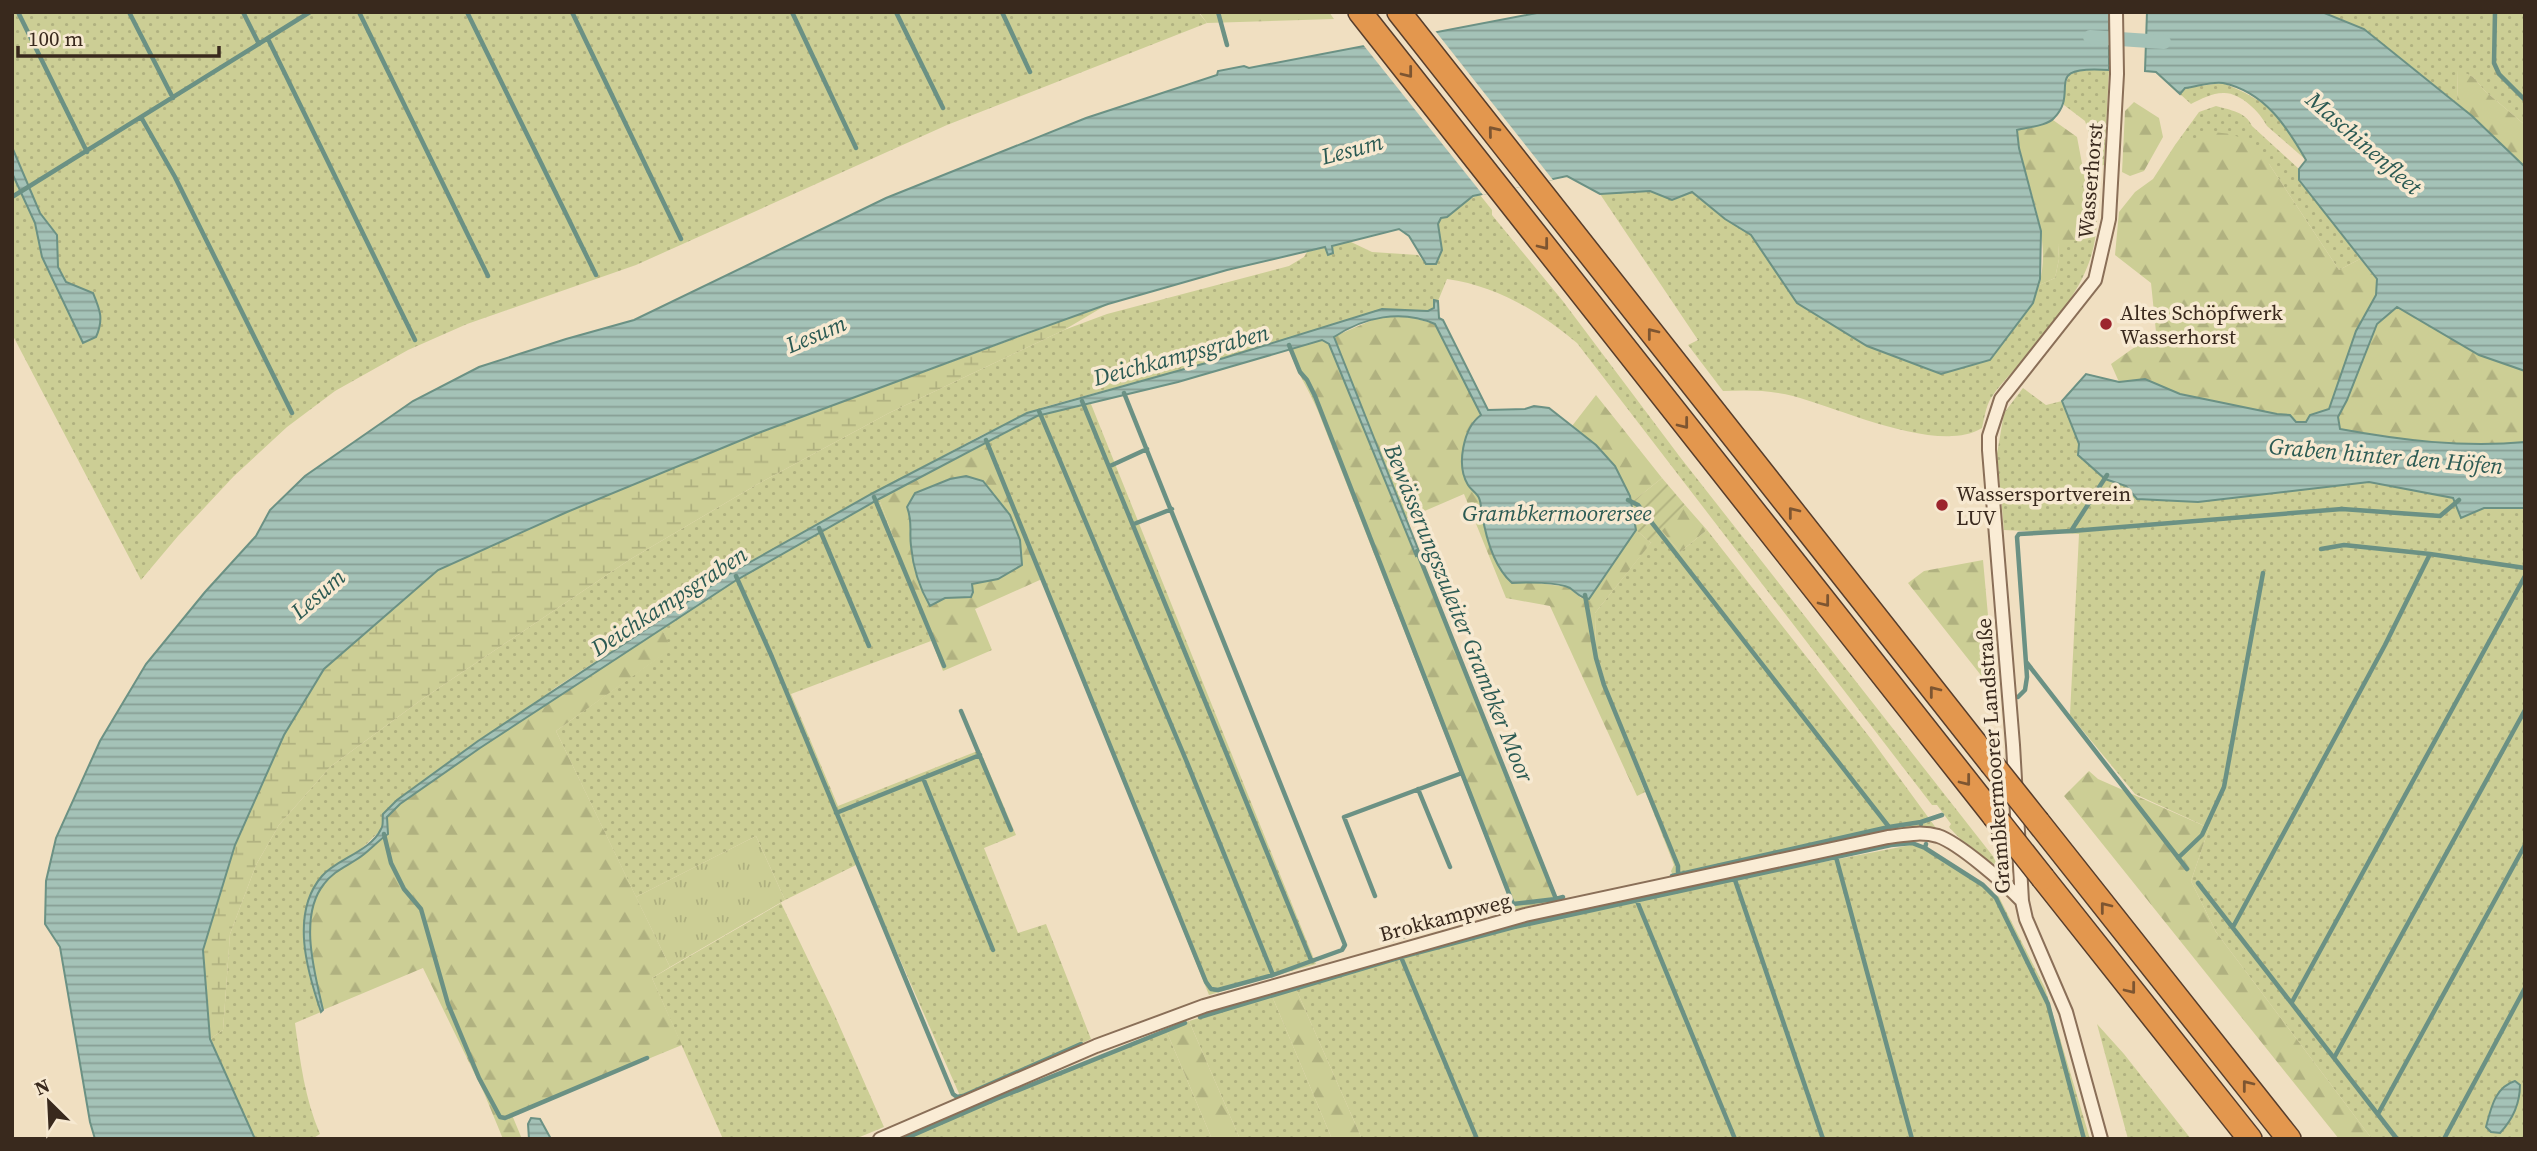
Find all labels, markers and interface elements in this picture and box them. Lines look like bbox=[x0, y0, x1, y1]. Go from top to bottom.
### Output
scale bar bbox=[18, 14, 219, 58]
text: 100 m bbox=[28, 24, 83, 53]
one-way arrow bbox=[1399, 65, 1412, 77]
water label: Maschinenfleet bbox=[2299, 83, 2430, 203]
street label: Wasserhorst bbox=[2071, 122, 2110, 240]
water label: Lesum bbox=[1317, 125, 1387, 173]
one-way arrow bbox=[1489, 126, 1502, 138]
one-way arrow bbox=[1535, 237, 1548, 250]
place label: Altes Schöpfwerk Wasserhorst bbox=[2120, 298, 2283, 351]
water label: Lesum bbox=[780, 307, 851, 361]
water label: Deichkampsgraben bbox=[1089, 316, 1272, 394]
marker: Altes Schöpfwerk Wasserhorst bbox=[2098, 316, 2114, 332]
one-way arrow bbox=[1648, 329, 1661, 341]
one-way arrow bbox=[1676, 416, 1689, 429]
water label: Graben hinter den Höfen bbox=[2267, 430, 2505, 482]
water label: Bewässerungszuleiter Grambker Moor bbox=[1376, 438, 1542, 788]
place label: Wassersportverein LUV bbox=[1956, 479, 2132, 532]
water label: Grambkermoorersee bbox=[1462, 497, 1652, 529]
marker: Wassersportverein LUV bbox=[1934, 497, 1950, 513]
one-way arrow bbox=[1788, 508, 1801, 520]
water label: Deichkampsgraben bbox=[584, 538, 754, 664]
water label: Lesum bbox=[283, 561, 352, 627]
one-way arrow bbox=[1817, 595, 1830, 607]
street label: Grambkermoorer Landstraße bbox=[1969, 617, 2017, 895]
one-way arrow bbox=[1929, 686, 1942, 698]
one-way arrow bbox=[1958, 773, 1971, 786]
street label: Brokkampweg bbox=[1376, 886, 1514, 948]
one-way arrow bbox=[2101, 902, 2114, 914]
one-way arrow bbox=[2123, 981, 2135, 994]
north arrow bbox=[14, 1067, 84, 1137]
text: N bbox=[30, 1072, 54, 1101]
one-way arrow bbox=[2242, 1081, 2255, 1093]

